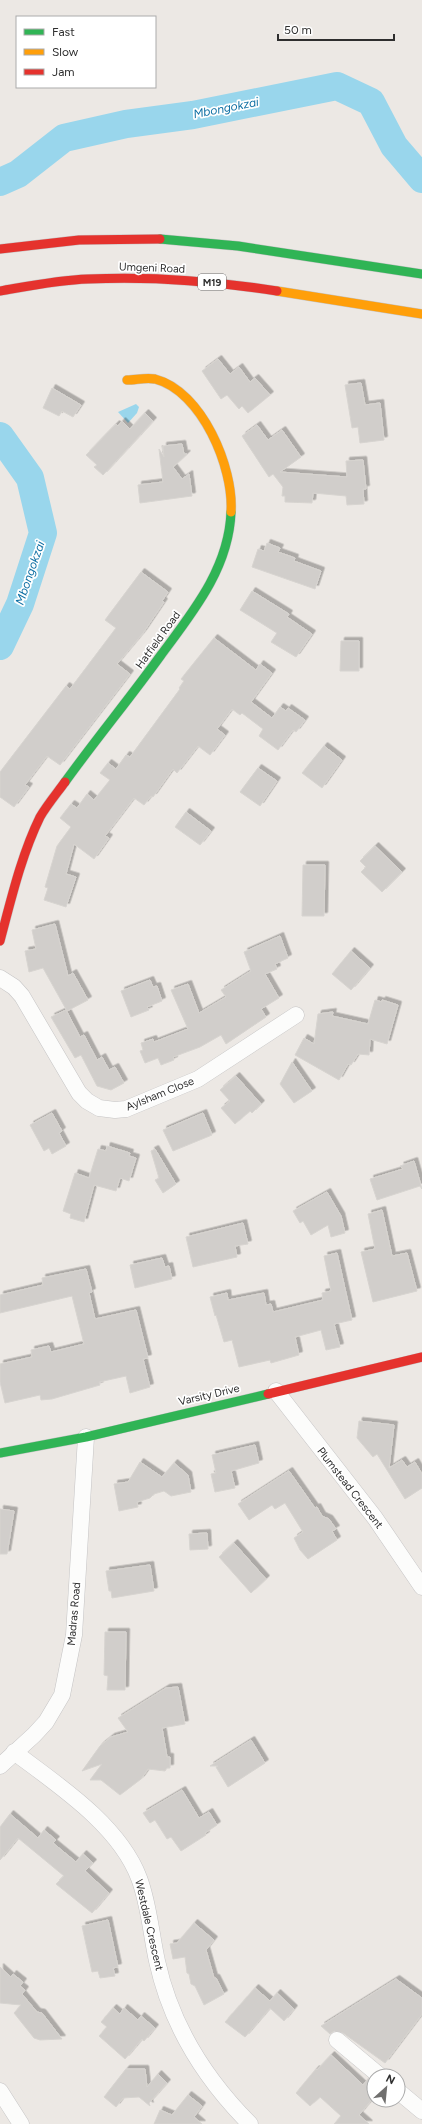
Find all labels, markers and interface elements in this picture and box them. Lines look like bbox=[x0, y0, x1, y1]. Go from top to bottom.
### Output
legend bbox=[16, 16, 156, 88]
scale bar bbox=[278, 16, 394, 42]
text: 50 m bbox=[284, 23, 312, 37]
text: Fast bbox=[52, 25, 75, 39]
text: Slow bbox=[52, 45, 79, 59]
text: Jam bbox=[52, 65, 75, 79]
water label: Mbongokzai bbox=[192, 95, 260, 121]
street label: Umgeni Road bbox=[119, 260, 185, 276]
road number: M19 bbox=[198, 274, 226, 290]
water label: Mbongokzai bbox=[13, 539, 47, 607]
street label: Hatfield Road bbox=[133, 609, 183, 671]
street label: Aylsham Close bbox=[124, 1074, 196, 1114]
street label: Varsity Drive bbox=[177, 1382, 241, 1408]
street label: Plumstead Crescent bbox=[314, 1445, 386, 1531]
street label: Madras Road bbox=[65, 1582, 83, 1646]
street label: Westdale Crescent bbox=[132, 1878, 166, 1972]
north arrow bbox=[366, 2068, 406, 2108]
text: N bbox=[384, 2072, 397, 2087]

